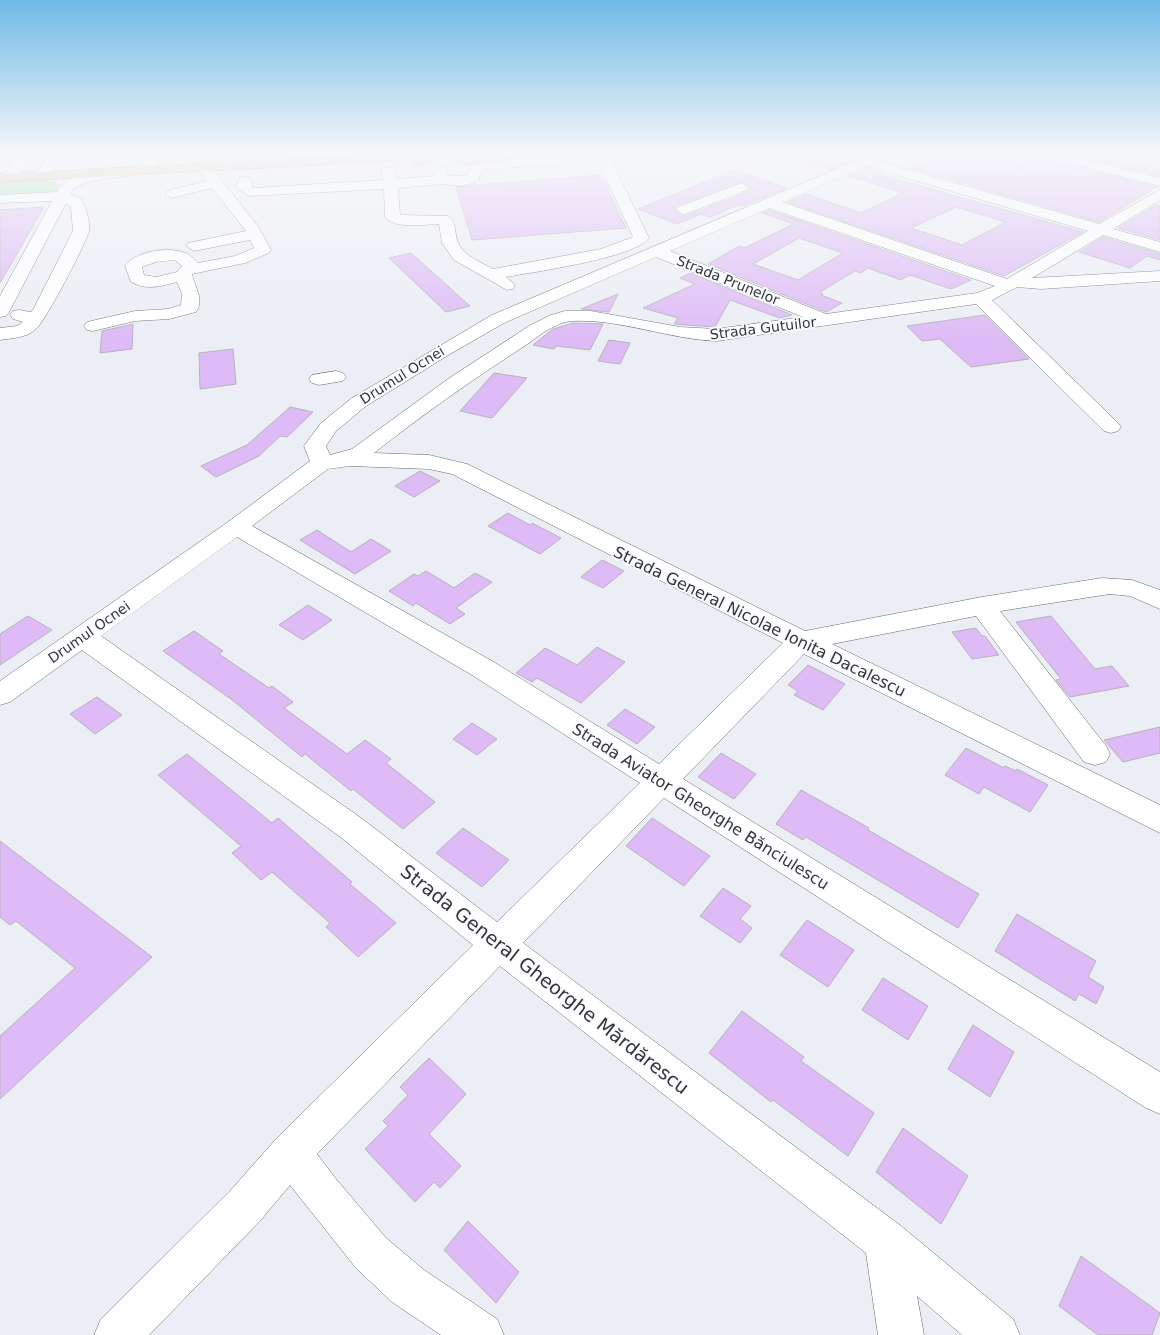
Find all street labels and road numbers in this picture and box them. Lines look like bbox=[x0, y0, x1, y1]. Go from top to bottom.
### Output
street label: Strada Prunelor bbox=[674, 252, 782, 308]
street label: Strada Gutuilor bbox=[709, 314, 817, 342]
street label: Drumul Ocnei bbox=[357, 343, 447, 407]
street label: Strada General Nicolae Ionita Dacalescu bbox=[611, 542, 909, 701]
street label: Drumul Ocnei bbox=[45, 598, 133, 666]
street label: Strada Aviator Gheorghe Bănciulescu bbox=[569, 719, 832, 894]
street label: Strada General Gheorghe Mărdărescu bbox=[397, 860, 693, 1098]

